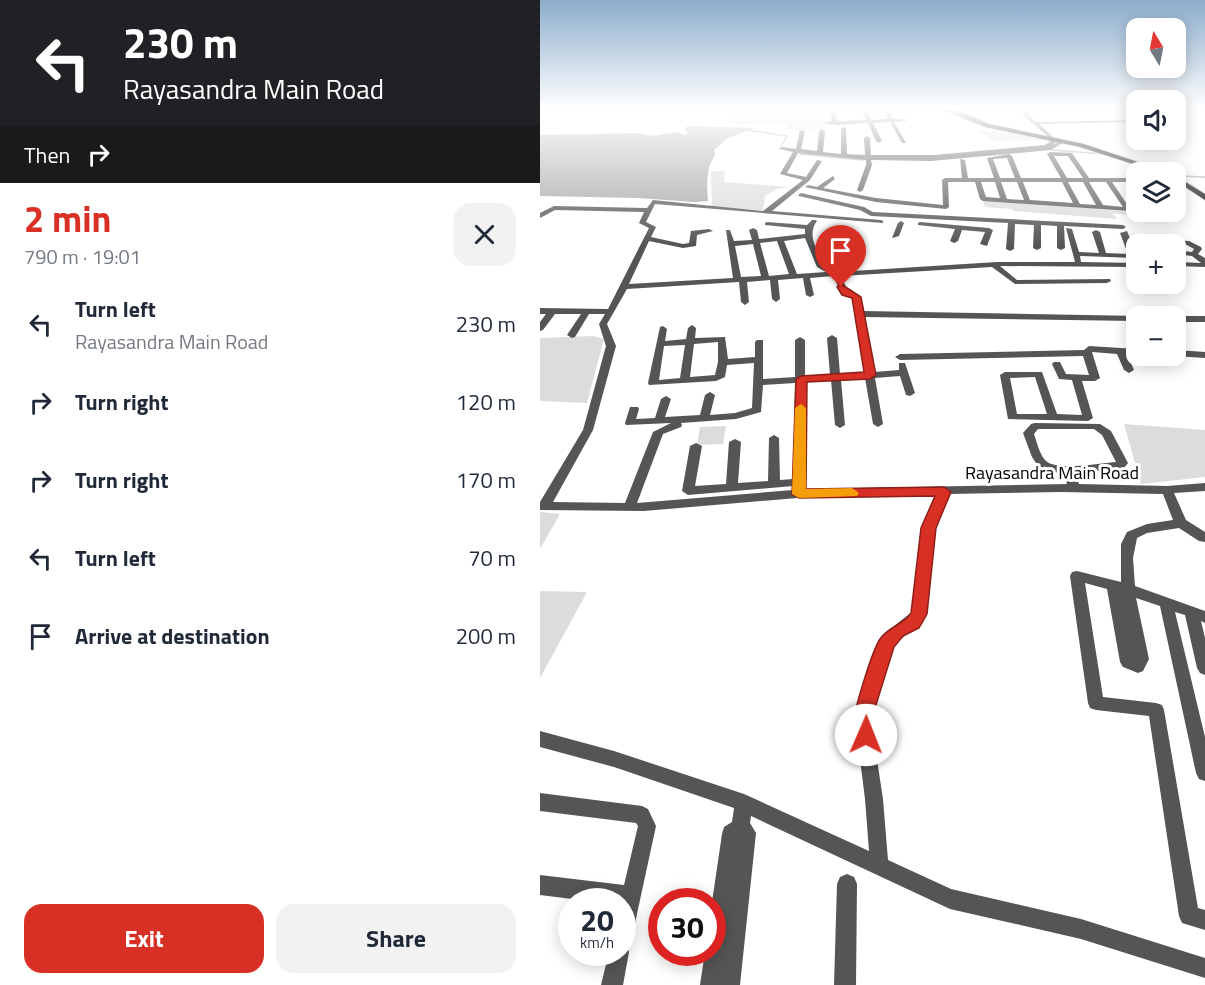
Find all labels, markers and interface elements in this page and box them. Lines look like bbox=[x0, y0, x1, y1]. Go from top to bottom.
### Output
text: 230 m bbox=[123, 10, 238, 74]
north arrow bbox=[1126, 18, 1186, 78]
map controls bbox=[1126, 18, 1186, 366]
icon: left bbox=[24, 24, 102, 102]
text: Rayasandra Main Road bbox=[123, 68, 384, 109]
button: sound bbox=[1126, 90, 1186, 150]
text: Then bbox=[24, 138, 70, 172]
icon: right bbox=[82, 138, 115, 171]
button: layers bbox=[1126, 162, 1186, 222]
text: 2 min bbox=[24, 191, 111, 246]
button: close bbox=[453, 203, 516, 266]
pin bbox=[815, 225, 866, 287]
icon: arrive bbox=[824, 234, 857, 267]
button: + bbox=[1126, 234, 1186, 294]
text: 790 m · 19:01 bbox=[24, 241, 141, 272]
text: Turn left bbox=[75, 292, 156, 326]
button: − bbox=[1126, 306, 1186, 366]
text: 230 m bbox=[456, 307, 516, 341]
icon: left bbox=[24, 308, 57, 341]
text: Rayasandra Main Road bbox=[75, 326, 268, 357]
text: Turn right bbox=[75, 385, 169, 419]
text: 120 m bbox=[456, 385, 516, 419]
icon: right bbox=[24, 386, 57, 419]
street label: Rayasandra Main Road bbox=[965, 459, 1139, 486]
text: Turn right bbox=[75, 463, 169, 497]
text: 170 m bbox=[456, 463, 516, 497]
icon: right bbox=[24, 464, 57, 497]
text: Turn left bbox=[75, 541, 156, 575]
text: 70 m bbox=[468, 541, 516, 575]
icon: left bbox=[24, 542, 57, 575]
text: Arrive at destination bbox=[75, 619, 270, 653]
text: 200 m bbox=[456, 619, 516, 653]
icon: arrive bbox=[24, 620, 57, 653]
position arrow bbox=[834, 703, 898, 767]
speed limit sign: 30 bbox=[648, 888, 726, 966]
text: 20 bbox=[580, 897, 614, 943]
button: Exit bbox=[24, 904, 264, 973]
button: Share bbox=[276, 904, 516, 973]
text: km/h bbox=[580, 931, 614, 954]

